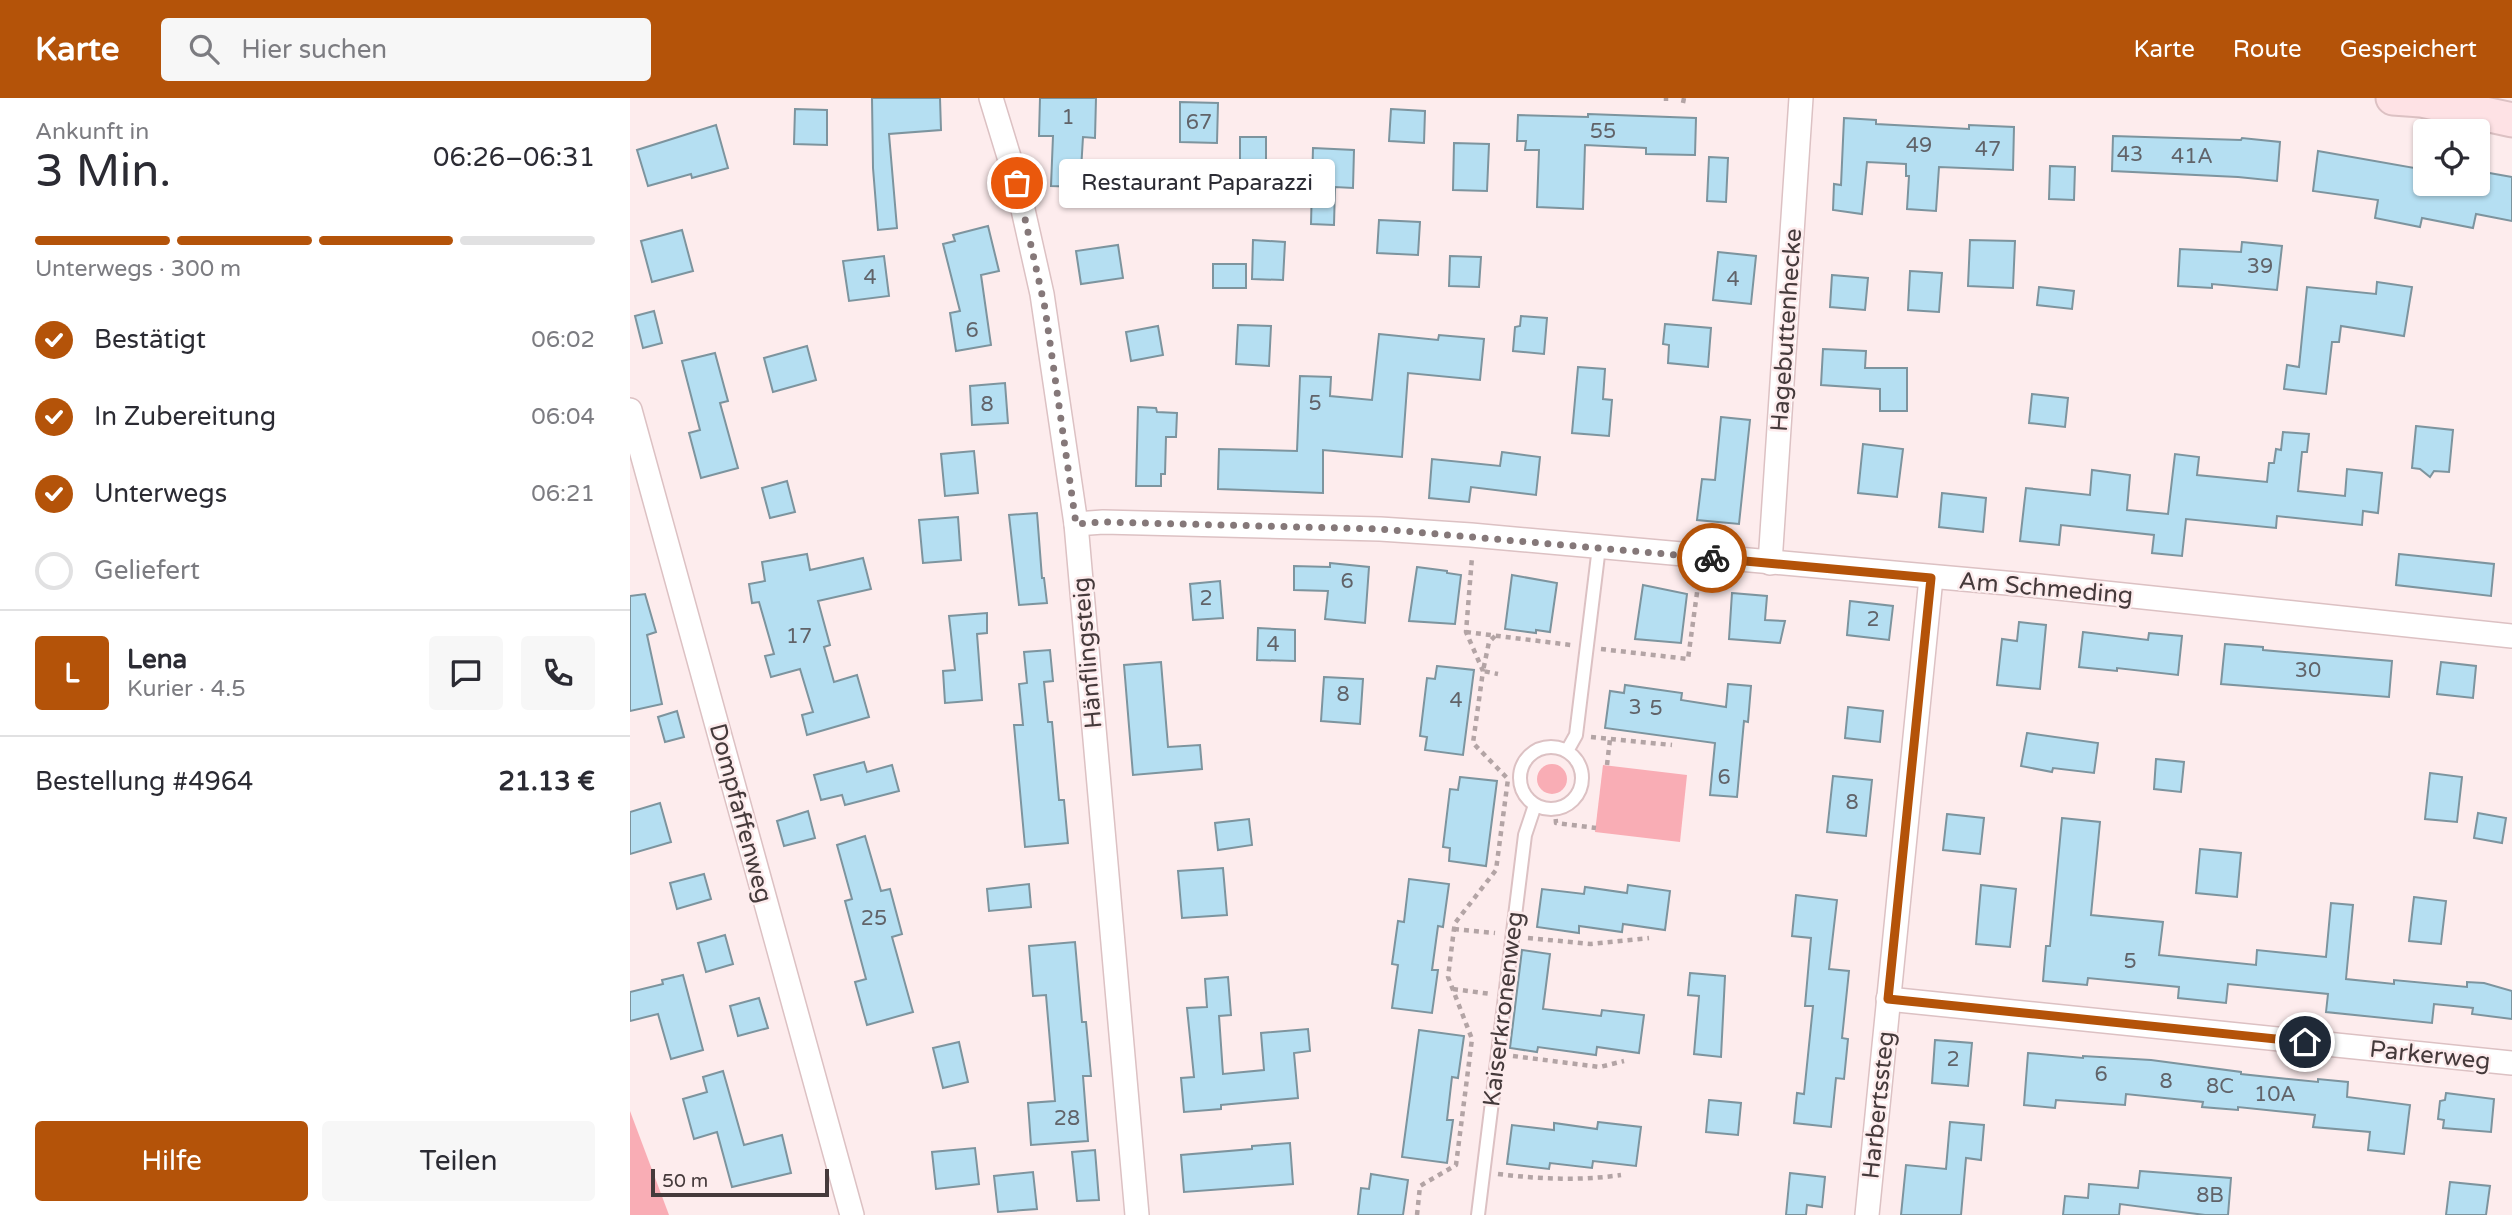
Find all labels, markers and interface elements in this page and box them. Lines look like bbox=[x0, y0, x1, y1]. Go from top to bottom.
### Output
search box bbox=[161, 18, 651, 81]
text: Karte bbox=[35, 30, 119, 69]
icon: search bbox=[185, 30, 223, 68]
text: Hier suchen bbox=[241, 34, 387, 65]
text: Karte bbox=[2133, 35, 2195, 64]
text: Route bbox=[2233, 35, 2302, 64]
text: Gespeichert bbox=[2340, 35, 2477, 64]
house number: 1 bbox=[1061, 105, 1075, 130]
house number: 67 bbox=[1186, 110, 1212, 135]
text: Ankunft in bbox=[35, 118, 149, 146]
house number: 55 bbox=[1590, 119, 1616, 144]
map controls bbox=[2413, 119, 2490, 196]
button: locate bbox=[2413, 119, 2490, 196]
house number: 49 bbox=[1906, 133, 1932, 158]
house number: 47 bbox=[1975, 137, 2001, 162]
text: 06:26–06:31 bbox=[433, 142, 595, 173]
house number: 43 bbox=[2117, 142, 2143, 167]
text: 3 Min. bbox=[35, 144, 171, 199]
house number: 41A bbox=[2171, 144, 2213, 169]
pin bbox=[987, 153, 1047, 213]
callout: Restaurant Paparazzi bbox=[1059, 158, 1336, 208]
icon: bag bbox=[998, 164, 1036, 202]
text: Restaurant Paparazzi bbox=[1081, 169, 1313, 197]
street label: Hagebuttenhecke bbox=[1765, 227, 1808, 433]
house number: 39 bbox=[2247, 254, 2273, 279]
text: Unterwegs · 300 m bbox=[35, 255, 241, 283]
house number: 4 bbox=[863, 265, 877, 290]
house number: 4 bbox=[1726, 267, 1740, 292]
house number: 6 bbox=[965, 318, 979, 343]
icon: check bbox=[35, 321, 73, 359]
text: Bestätigt bbox=[94, 324, 206, 355]
text: 06:02 bbox=[531, 326, 595, 354]
house number: 5 bbox=[1308, 391, 1322, 416]
house number: 8 bbox=[980, 392, 994, 417]
icon: check bbox=[35, 398, 73, 436]
text: In Zubereitung bbox=[94, 401, 276, 432]
text: 06:04 bbox=[531, 403, 595, 431]
icon: check bbox=[35, 475, 73, 513]
text: Unterwegs bbox=[94, 478, 227, 509]
text: 06:21 bbox=[531, 480, 595, 508]
courier bbox=[1677, 523, 1747, 593]
icon: bike bbox=[1693, 539, 1731, 577]
text: Geliefert bbox=[94, 555, 200, 586]
street label: Am Schmeding bbox=[1958, 566, 2134, 611]
house number: 6 bbox=[1340, 569, 1354, 594]
street label: Hänflingsteig bbox=[1066, 576, 1109, 730]
house number: 2 bbox=[1199, 586, 1213, 611]
house number: 2 bbox=[1866, 607, 1880, 632]
house number: 17 bbox=[786, 624, 812, 649]
house number: 4 bbox=[1266, 632, 1280, 657]
button: chat bbox=[429, 636, 503, 710]
button: phone bbox=[521, 636, 595, 710]
text: Lena bbox=[127, 644, 187, 675]
text: L bbox=[65, 658, 79, 689]
house number: 30 bbox=[2295, 658, 2321, 683]
text: Kurier · 4.5 bbox=[127, 675, 246, 703]
house number: 8 bbox=[1336, 682, 1350, 707]
house number: 4 bbox=[1449, 688, 1463, 713]
house number: 3 bbox=[1628, 695, 1642, 720]
house number: 5 bbox=[1649, 696, 1663, 721]
street label: Dompfaffenweg bbox=[703, 720, 778, 906]
house number: 6 bbox=[1717, 765, 1731, 790]
text: Bestellung #4964 bbox=[35, 766, 253, 797]
text: 21.13 € bbox=[498, 766, 595, 797]
house number: 8 bbox=[1845, 790, 1859, 815]
house number: 25 bbox=[861, 906, 887, 931]
street label: Kaiserkronenweg bbox=[1477, 910, 1530, 1108]
house number: 5 bbox=[2123, 949, 2137, 974]
pin bbox=[2275, 1012, 2335, 1072]
icon: home bbox=[2286, 1023, 2324, 1061]
street label: Harbertssteg bbox=[1856, 1030, 1901, 1180]
street label: Parkerweg bbox=[2368, 1035, 2492, 1076]
house number: 2 bbox=[1946, 1047, 1960, 1072]
house number: 6 bbox=[2094, 1062, 2108, 1087]
house number: 8 bbox=[2159, 1069, 2173, 1094]
house number: 8C bbox=[2206, 1074, 2234, 1099]
house number: 10A bbox=[2254, 1082, 2296, 1107]
house number: 28 bbox=[1054, 1106, 1080, 1131]
button: Hilfe bbox=[35, 1121, 308, 1201]
button: Teilen bbox=[322, 1121, 595, 1201]
scale bar bbox=[651, 1166, 830, 1198]
text: 50 m bbox=[662, 1170, 708, 1192]
house number: 8B bbox=[2196, 1183, 2224, 1208]

